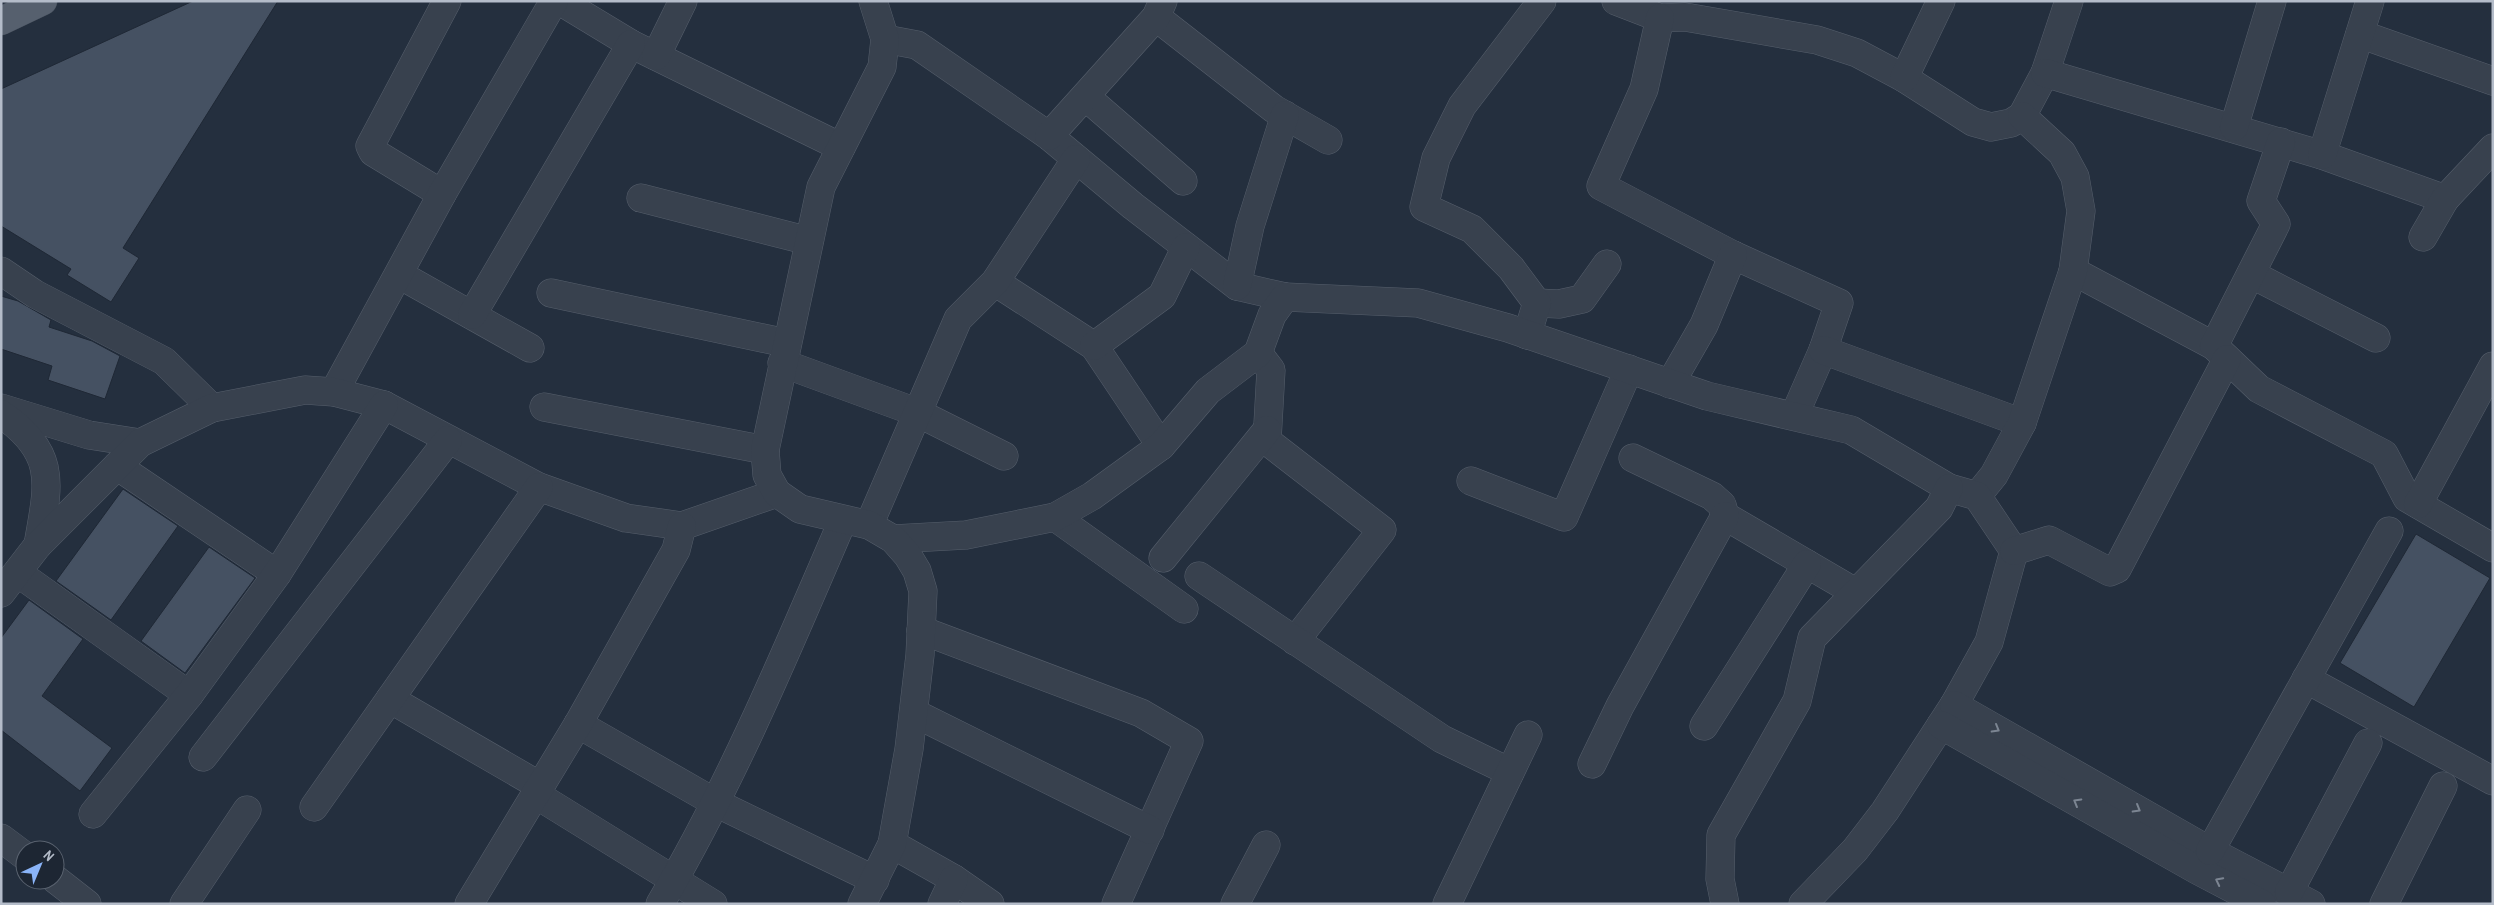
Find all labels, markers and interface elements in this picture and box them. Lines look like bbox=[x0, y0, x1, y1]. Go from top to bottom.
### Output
one-way arrow bbox=[1990, 723, 1999, 733]
one-way arrow bbox=[2073, 798, 2082, 808]
one-way arrow bbox=[2132, 803, 2141, 813]
north arrow bbox=[15, 840, 65, 890]
text: N bbox=[40, 846, 58, 865]
one-way arrow bbox=[2215, 877, 2224, 887]

